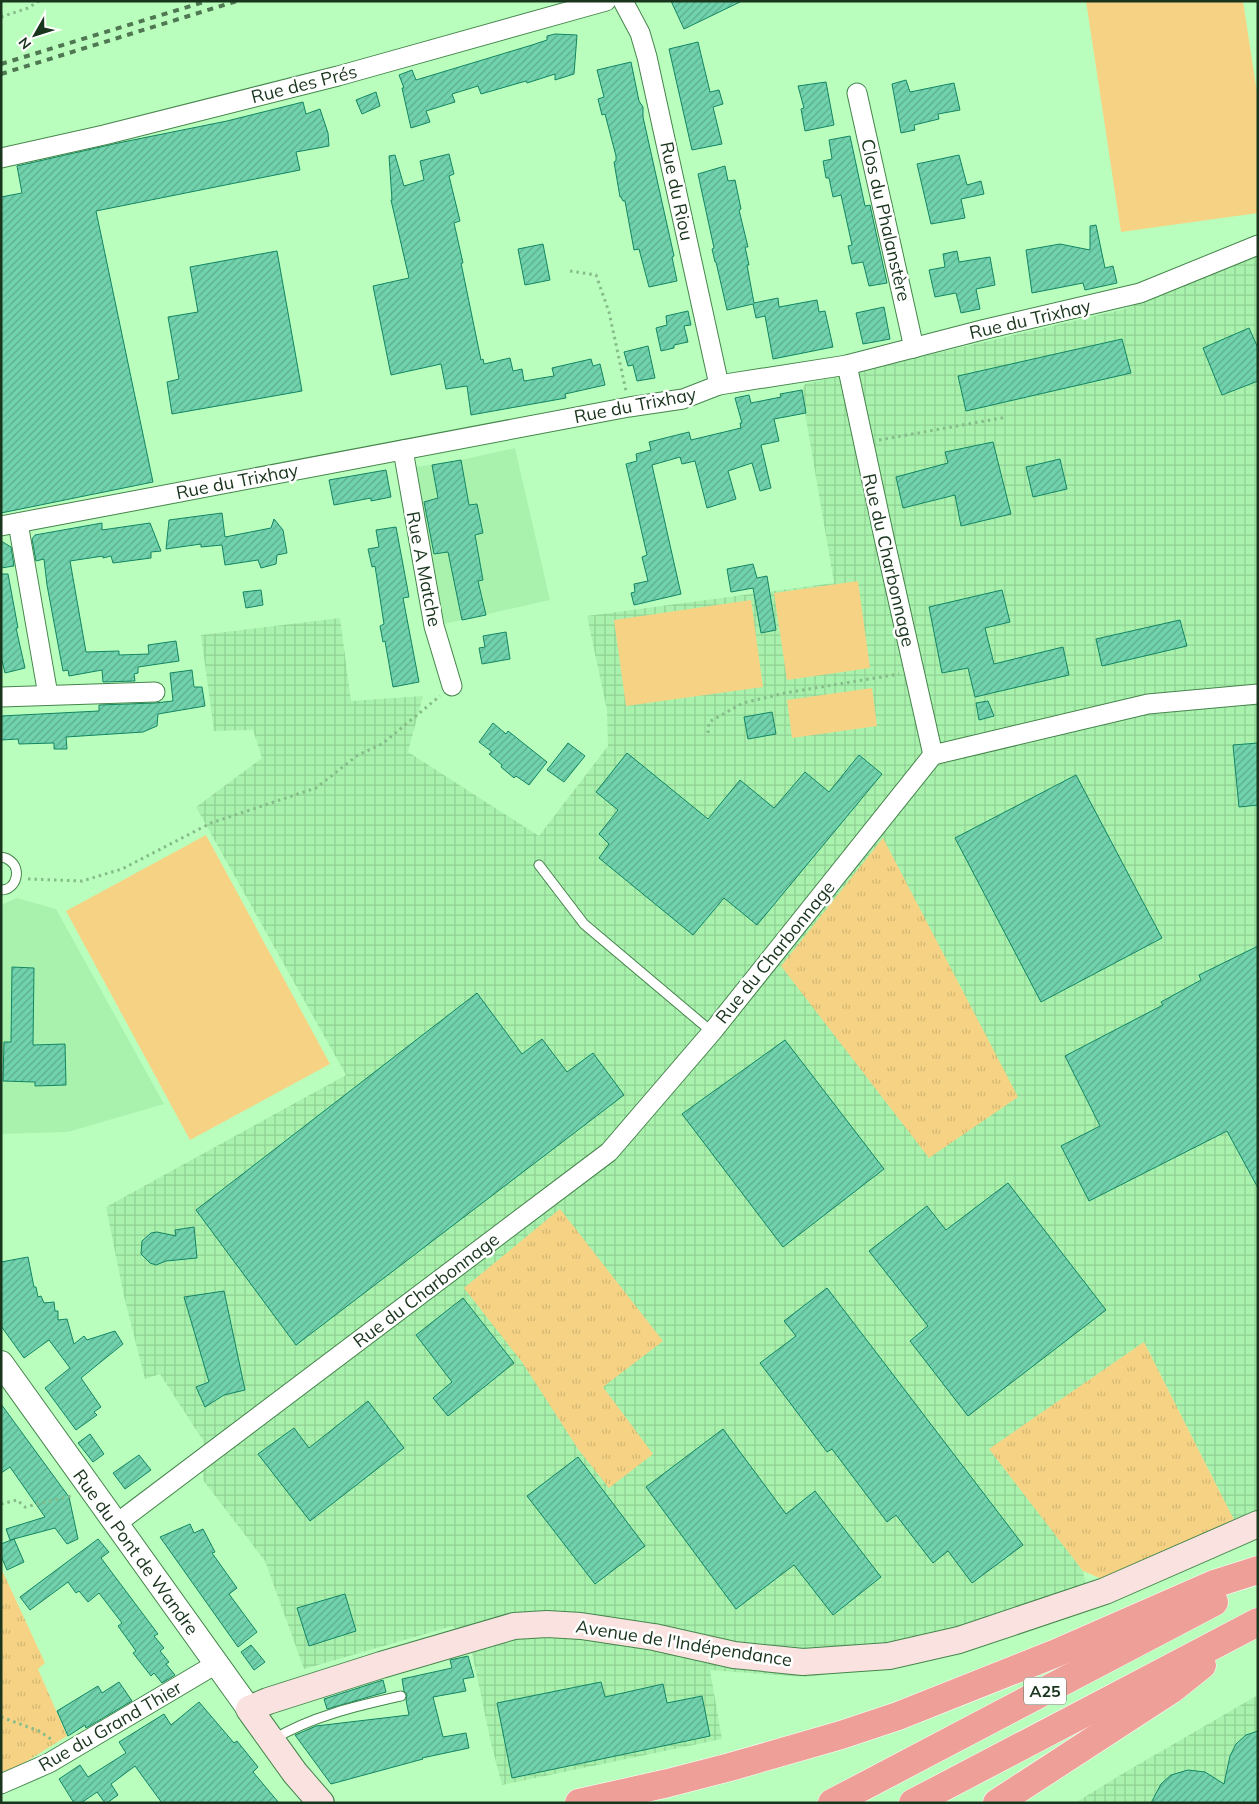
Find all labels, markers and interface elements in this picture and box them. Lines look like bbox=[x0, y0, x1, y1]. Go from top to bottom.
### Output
north arrow bbox=[10, 10, 60, 60]
text: N bbox=[15, 33, 35, 53]
street label: Rue des Prés bbox=[249, 60, 359, 108]
street label: Clos du Phalanstère bbox=[856, 136, 916, 304]
street label: Rue du Riou bbox=[655, 139, 699, 243]
street label: Rue du Trixhay bbox=[967, 294, 1093, 344]
street label: Rue du Trixhay bbox=[572, 382, 698, 428]
street label: Rue du Trixhay bbox=[174, 458, 300, 504]
street label: Rue du Charbonnage bbox=[858, 471, 920, 649]
street label: Rue A Matche bbox=[402, 509, 446, 629]
street label: Rue du Charbonnage bbox=[710, 876, 840, 1028]
street label: Rue du Charbonnage bbox=[348, 1228, 504, 1352]
street label: Rue du Pont de Wandre bbox=[68, 1465, 204, 1639]
street label: Avenue de l'Indépendance bbox=[574, 1615, 794, 1671]
street label: Rue du Grand Thier bbox=[34, 1675, 186, 1776]
road number: A25 bbox=[1024, 1678, 1066, 1704]

